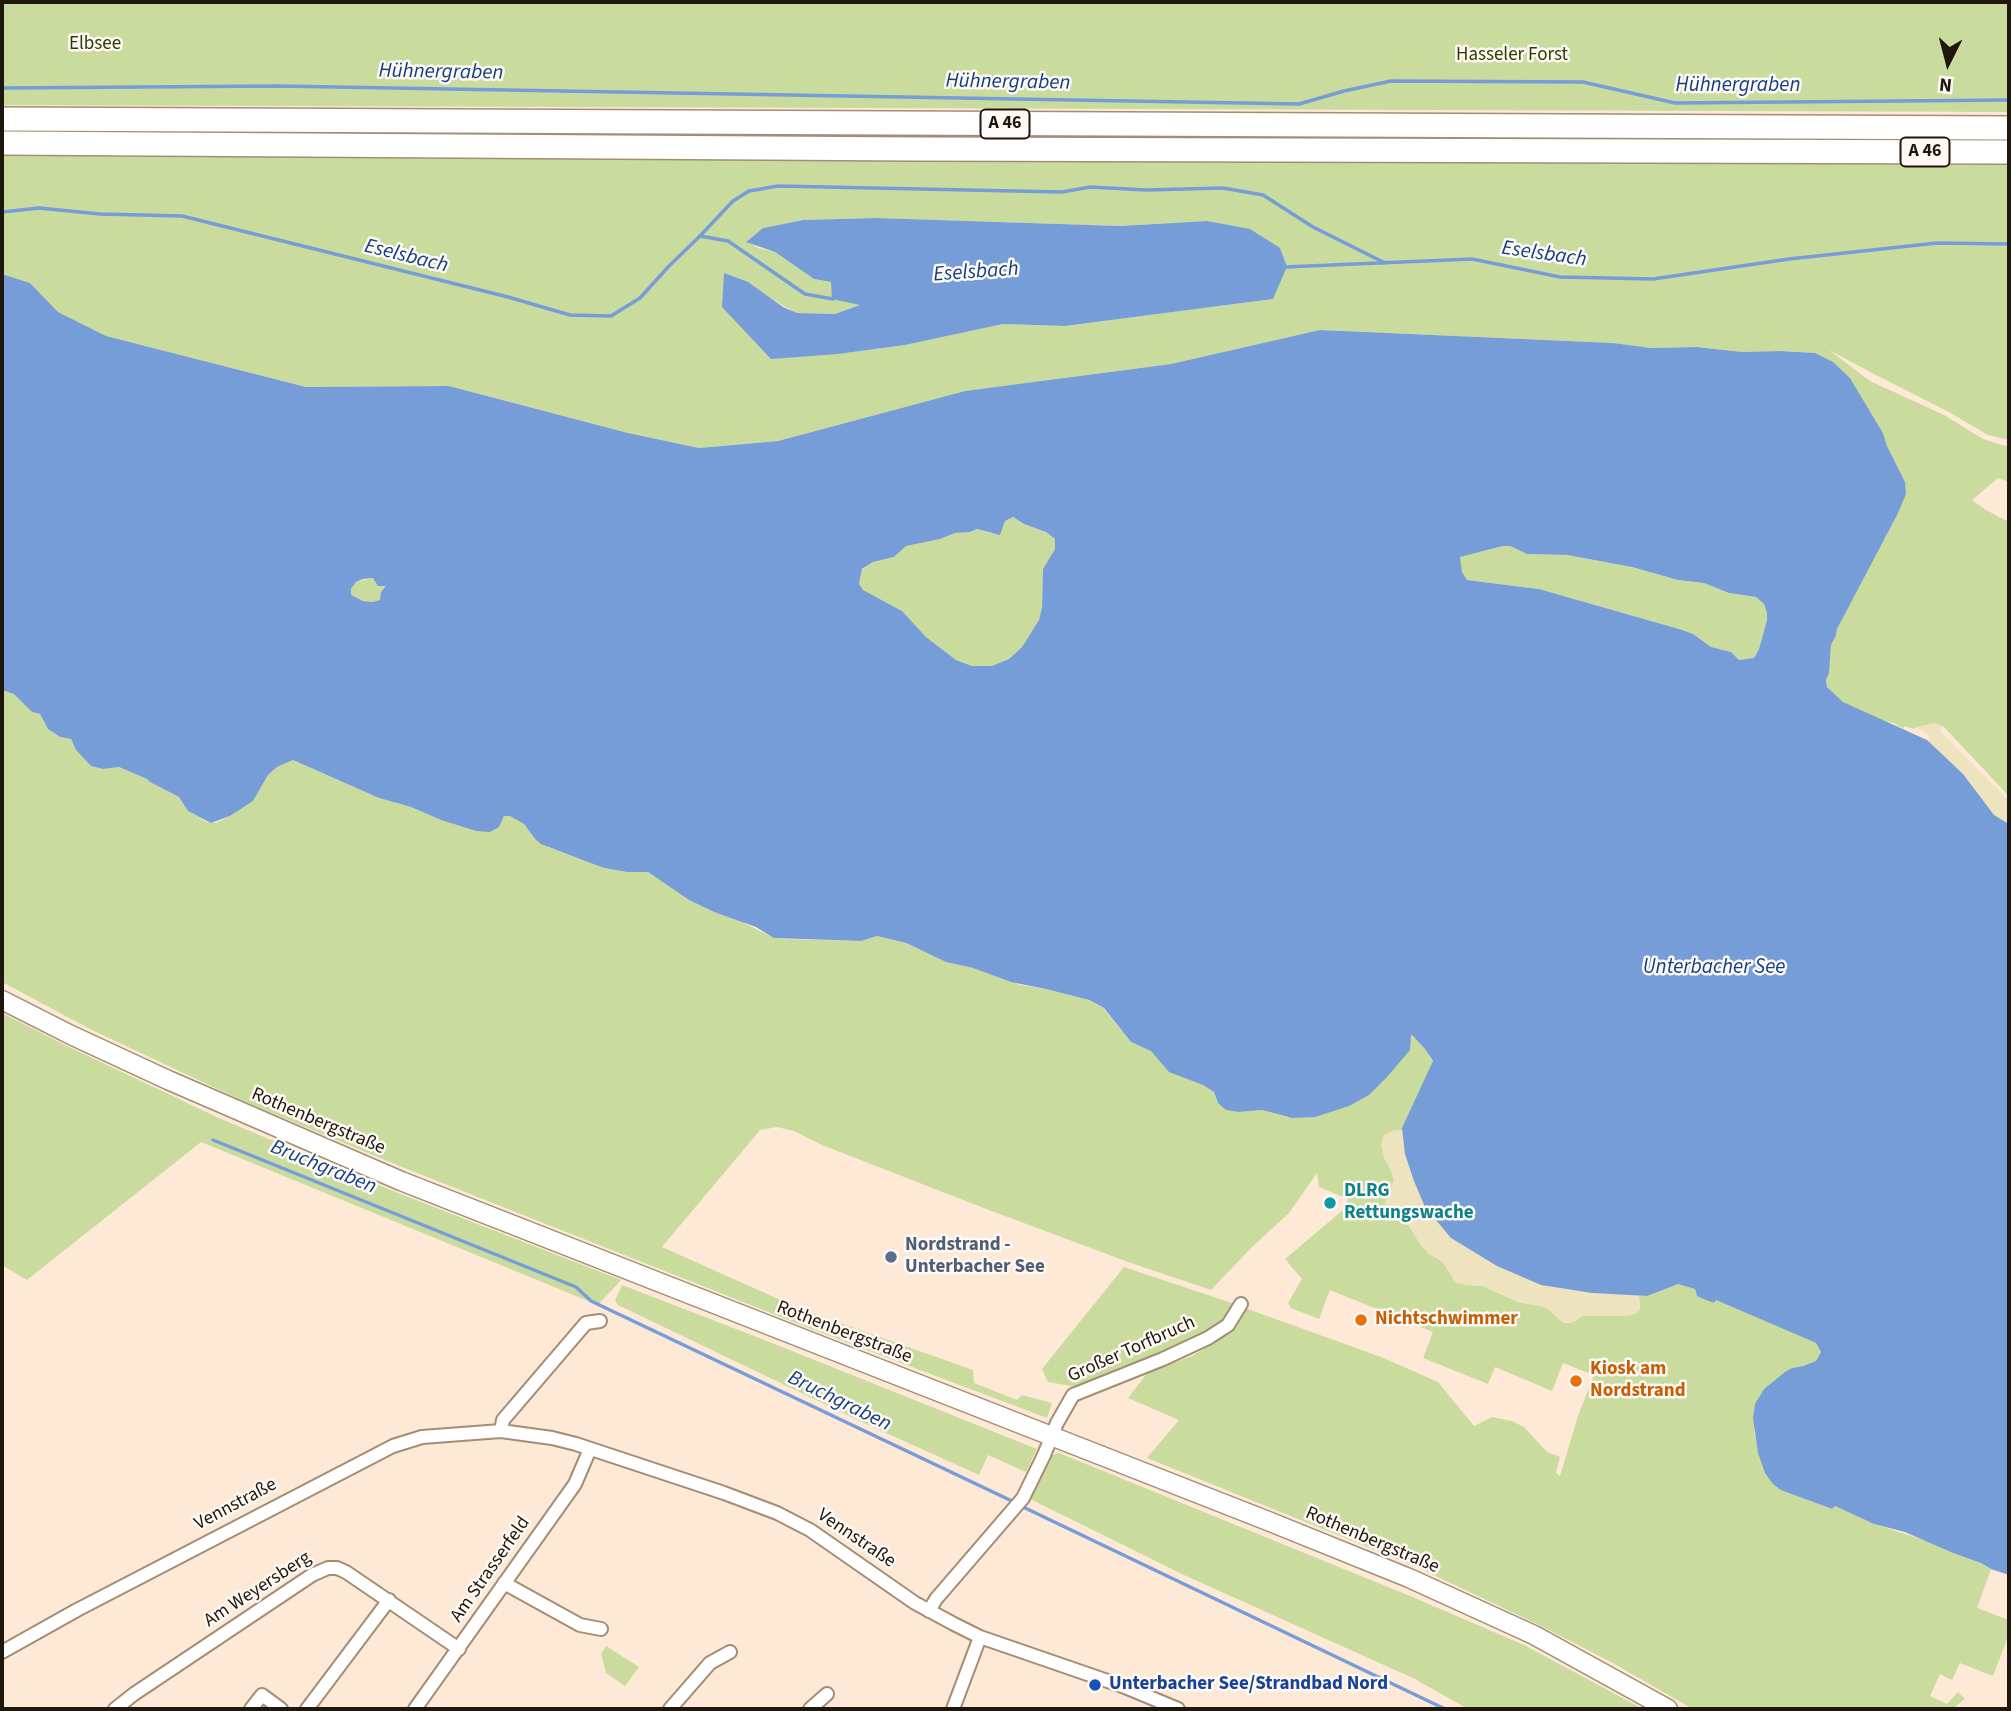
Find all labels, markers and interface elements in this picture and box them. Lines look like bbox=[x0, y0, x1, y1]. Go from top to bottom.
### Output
north arrow bbox=[1913, 28, 1983, 98]
park label: Elbsee bbox=[69, 34, 121, 56]
park label: Hasseler Forst bbox=[1456, 45, 1568, 67]
water label: Hühnergraben bbox=[378, 59, 504, 87]
water label: Hühnergraben bbox=[945, 69, 1071, 97]
text: N bbox=[1938, 70, 1953, 98]
water label: Hühnergraben bbox=[1676, 73, 1800, 99]
road number: A 46 bbox=[981, 110, 1030, 139]
road number: A 46 bbox=[1900, 138, 1950, 167]
water label: Eselsbach bbox=[362, 234, 450, 280]
water label: Eselsbach bbox=[1500, 237, 1588, 273]
water label: Eselsbach bbox=[933, 257, 1019, 289]
water label: Unterbacher See bbox=[1643, 955, 1785, 981]
street label: Rothenbergstraße bbox=[248, 1084, 388, 1160]
water label: Bruchgraben bbox=[266, 1135, 380, 1201]
place label: DLRG Rettungswache bbox=[1344, 1181, 1474, 1225]
marker: DLRG Rettungswache bbox=[1322, 1195, 1338, 1211]
place label: Nordstrand - Unterbacher See bbox=[905, 1235, 1045, 1279]
marker: Nordstrand - Unterbacher See bbox=[883, 1249, 899, 1265]
street label: Rothenbergstraße bbox=[773, 1297, 915, 1369]
place label: Nichtschwimmer bbox=[1375, 1309, 1518, 1331]
street label: Großer Torfbruch bbox=[1065, 1312, 1199, 1388]
marker: Nichtschwimmer bbox=[1353, 1312, 1369, 1328]
place label: Kiosk am Nordstrand bbox=[1590, 1359, 1686, 1403]
water label: Bruchgraben bbox=[783, 1366, 895, 1438]
marker: Kiosk am Nordstrand bbox=[1568, 1373, 1584, 1389]
street label: Vennstraße bbox=[191, 1474, 281, 1536]
street label: Rothenbergstraße bbox=[1302, 1503, 1442, 1579]
street label: Vennstraße bbox=[812, 1504, 900, 1574]
street label: Am Strasserfeld bbox=[446, 1513, 536, 1627]
street label: Am Weyersberg bbox=[200, 1547, 316, 1633]
place label: Unterbacher See/Strandbad Nord bbox=[1109, 1674, 1388, 1696]
marker: Unterbacher See/Strandbad Nord bbox=[1087, 1677, 1103, 1693]

